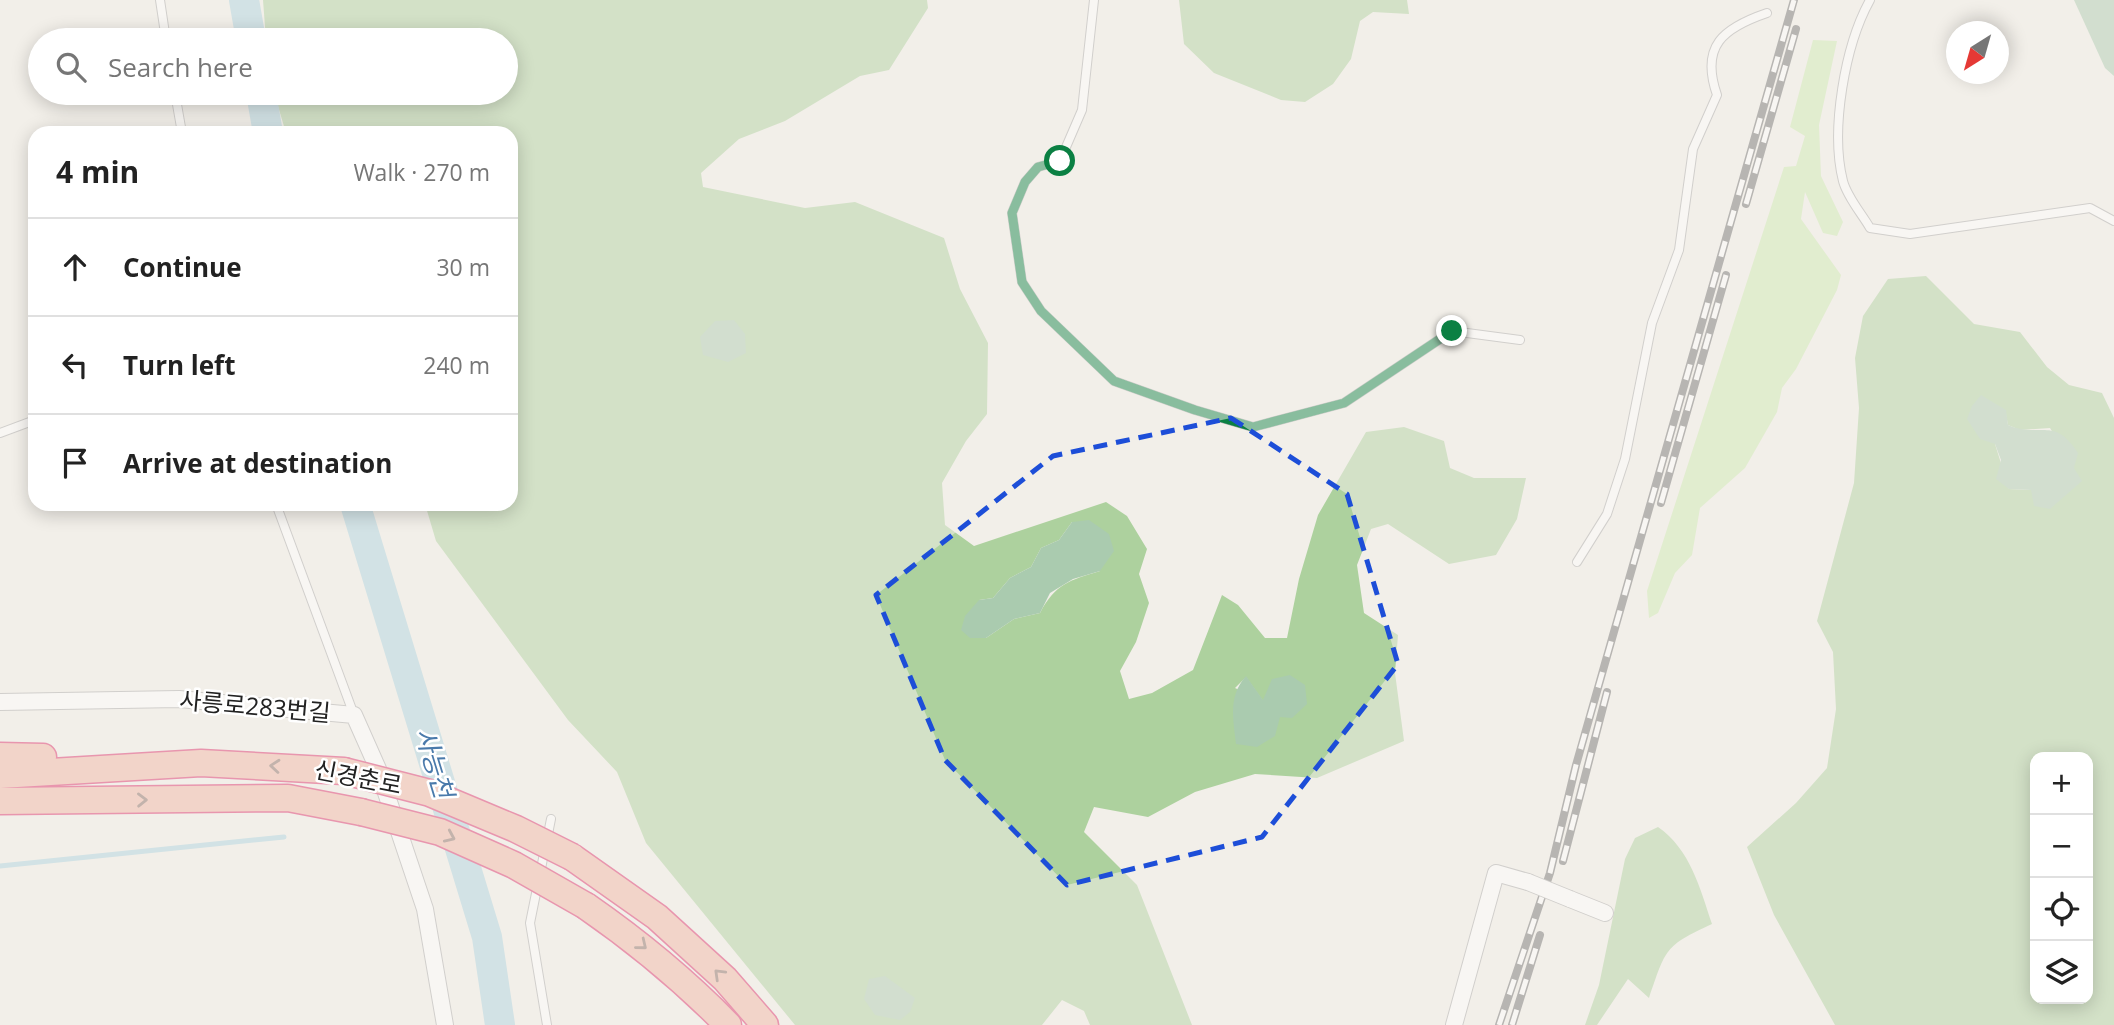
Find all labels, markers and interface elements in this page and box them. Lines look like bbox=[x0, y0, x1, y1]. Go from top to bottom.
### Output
north arrow bbox=[1946, 21, 2009, 84]
search box bbox=[28, 28, 518, 105]
icon: search bbox=[52, 48, 90, 86]
text: Search here bbox=[108, 49, 253, 85]
route start bbox=[1044, 145, 1075, 176]
text: 4 min bbox=[56, 151, 139, 192]
text: Walk · 270 m bbox=[353, 156, 490, 188]
icon: ahead bbox=[56, 248, 94, 286]
text: Continue bbox=[123, 249, 242, 285]
text: 30 m bbox=[436, 251, 490, 283]
route end bbox=[1436, 315, 1467, 346]
icon: left bbox=[56, 346, 94, 384]
text: Turn left bbox=[123, 347, 235, 383]
text: 240 m bbox=[423, 349, 490, 381]
icon: arrive bbox=[56, 444, 94, 482]
text: Arrive at destination bbox=[123, 445, 392, 481]
street label: 사릉로283번길 bbox=[178, 682, 332, 729]
water label: 사능천 bbox=[407, 723, 464, 805]
street label: 신경춘로 bbox=[312, 752, 405, 801]
map controls bbox=[2030, 752, 2093, 1004]
button: + bbox=[2030, 752, 2093, 815]
one-way arrow bbox=[270, 759, 281, 774]
one-way arrow bbox=[137, 792, 147, 808]
button: − bbox=[2030, 815, 2093, 878]
one-way arrow bbox=[443, 829, 455, 843]
button: locate bbox=[2030, 878, 2093, 941]
one-way arrow bbox=[635, 937, 647, 950]
button: layers bbox=[2030, 941, 2093, 1004]
one-way arrow bbox=[714, 970, 727, 983]

